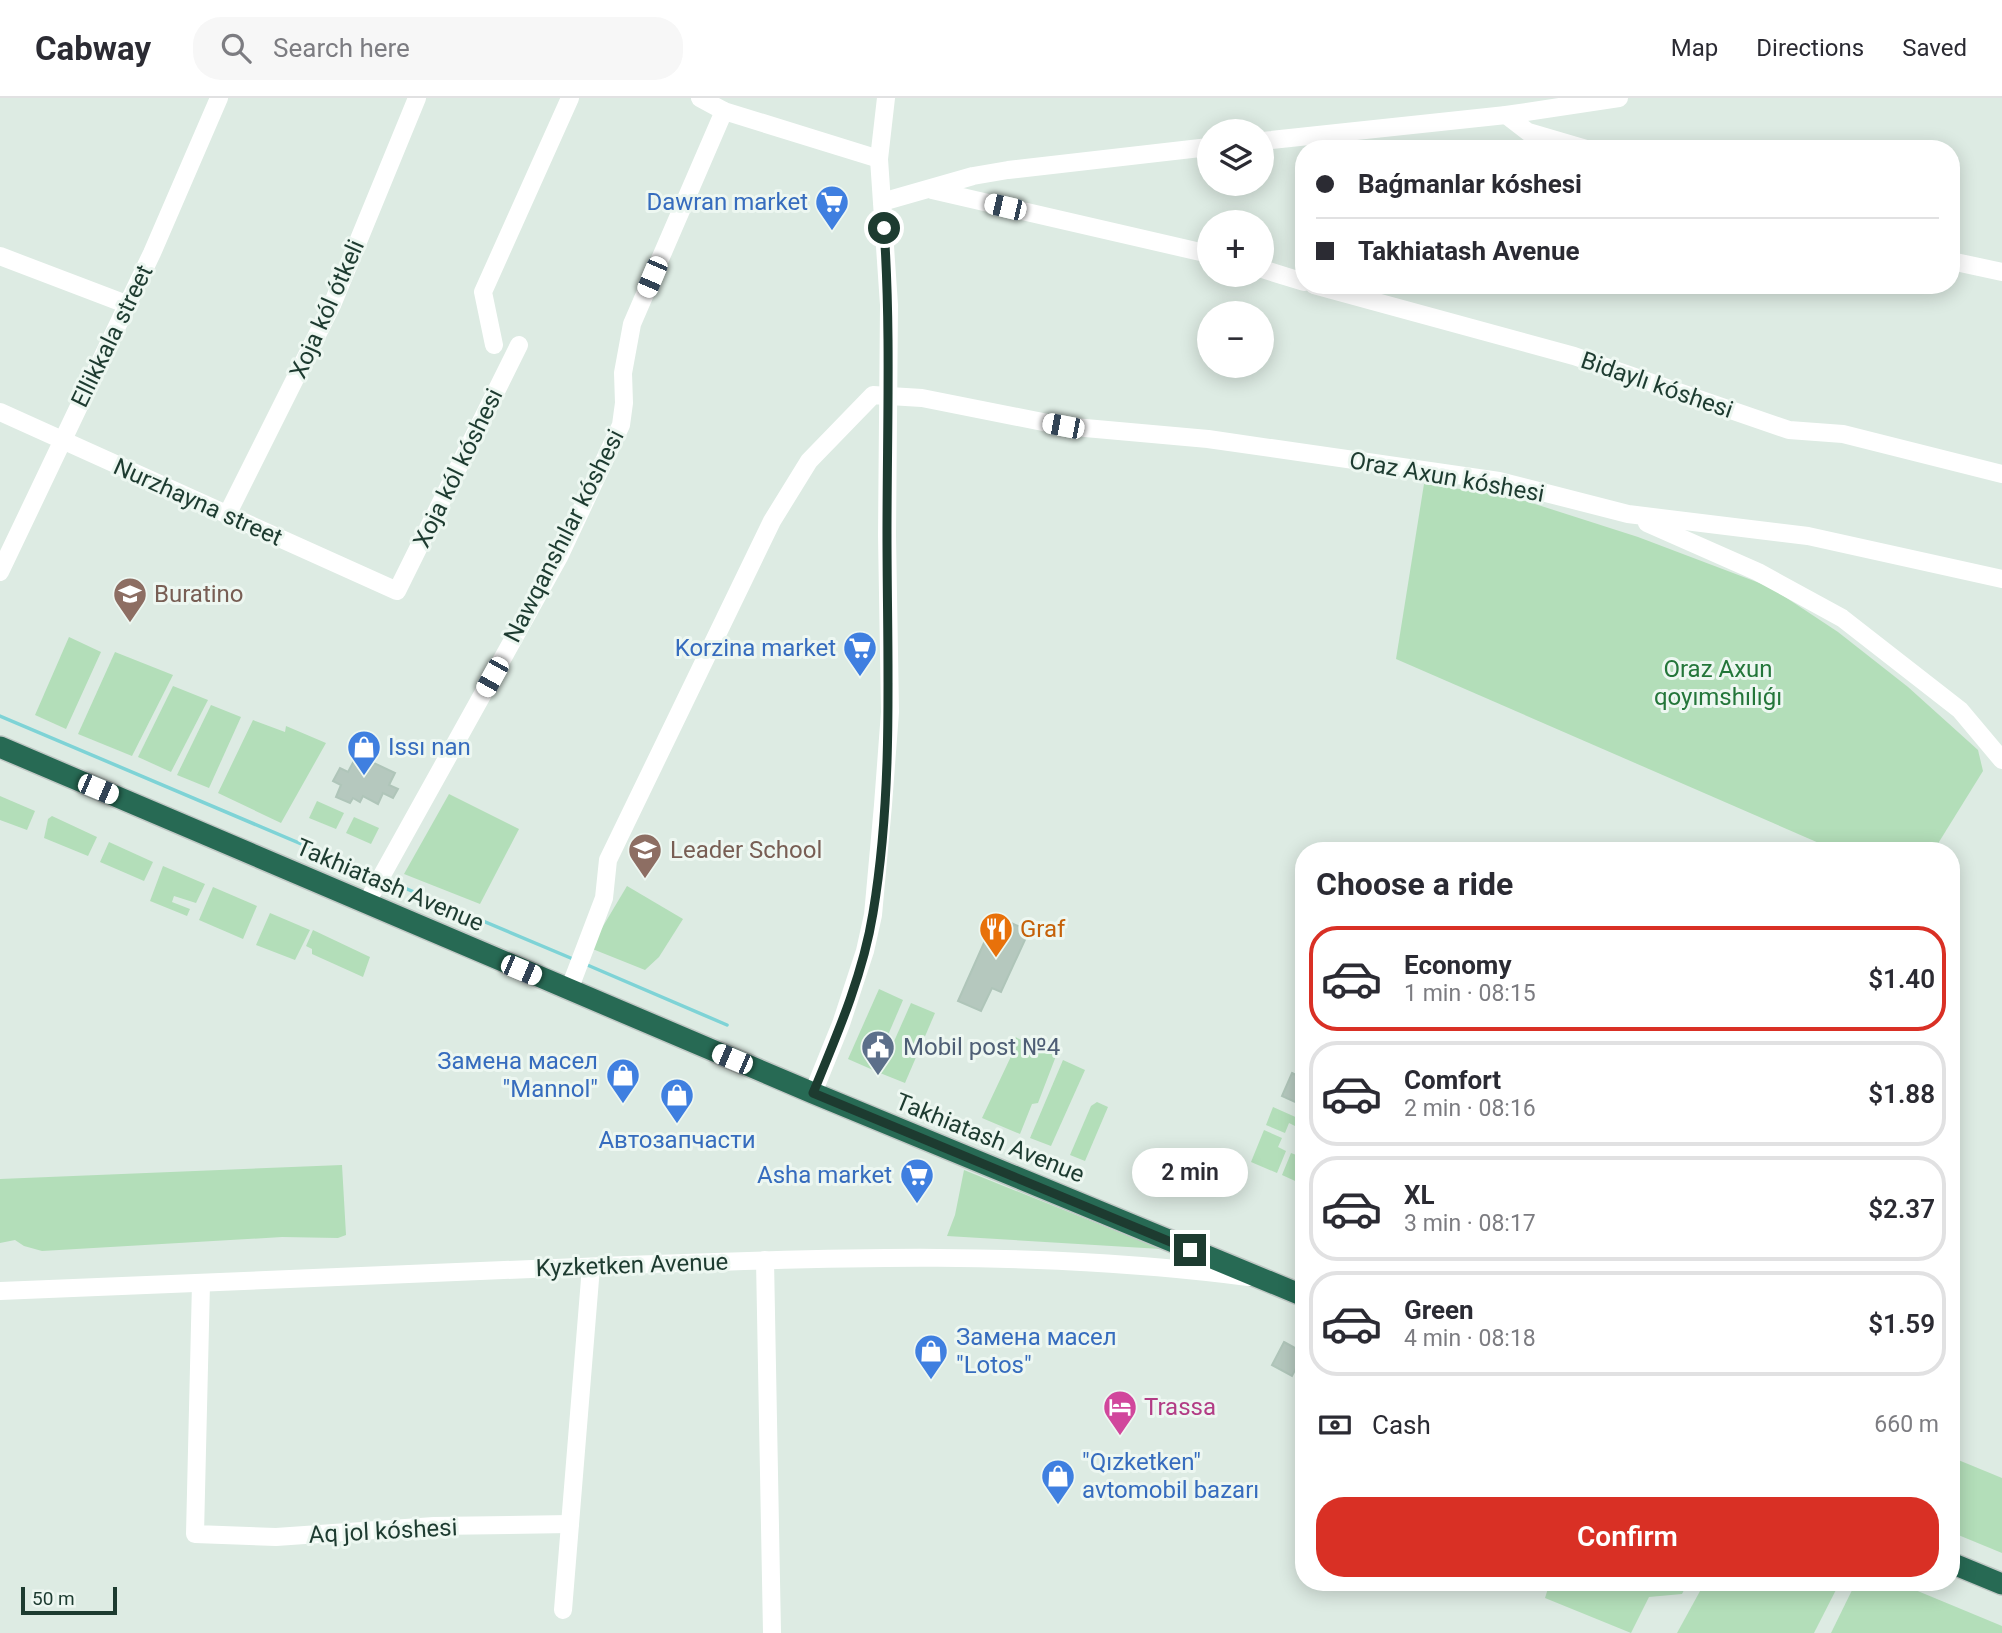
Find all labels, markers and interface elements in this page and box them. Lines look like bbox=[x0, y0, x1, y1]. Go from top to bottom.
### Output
search box bbox=[193, 17, 683, 80]
text: Cabway bbox=[35, 29, 151, 68]
icon: search bbox=[217, 29, 255, 67]
text: Search here bbox=[273, 33, 410, 63]
text: Map bbox=[1671, 34, 1718, 62]
text: Directions bbox=[1756, 34, 1864, 62]
text: Saved bbox=[1902, 34, 1967, 62]
map controls bbox=[1197, 119, 1274, 378]
button: layers bbox=[1197, 119, 1274, 196]
text: Baǵmanlar kóshesi bbox=[1358, 169, 1582, 199]
supermarket icon: Dawran market bbox=[813, 183, 851, 232]
place label: Dawran market bbox=[646, 188, 808, 216]
car bbox=[983, 192, 1028, 222]
button: + bbox=[1197, 210, 1274, 287]
route start bbox=[868, 212, 900, 244]
street label: Xoja kól ótkeli bbox=[284, 235, 370, 383]
text: Takhiatash Avenue bbox=[1358, 236, 1580, 266]
car bbox=[635, 254, 670, 300]
street label: Ellikkala street bbox=[65, 260, 159, 412]
button: − bbox=[1197, 301, 1274, 378]
street label: Bidaylı kóshesi bbox=[1577, 346, 1737, 424]
street label: Xoja kól kóshesi bbox=[407, 384, 509, 552]
car bbox=[1041, 412, 1086, 440]
street label: Nawqanshılar kóshesi bbox=[498, 425, 630, 647]
street label: Oraz Axun kóshesi bbox=[1347, 446, 1547, 508]
street label: Nurzhayna street bbox=[109, 452, 287, 552]
school or university icon: Buratino bbox=[111, 575, 149, 624]
place label: Buratino bbox=[154, 580, 244, 608]
supermarket icon: Korzina market bbox=[841, 629, 879, 678]
place label: Korzina market bbox=[675, 634, 836, 662]
car bbox=[473, 654, 512, 700]
park label: Oraz Axun qoyımshılıǵı bbox=[1654, 655, 1782, 711]
shop icon: Issı nan bbox=[345, 728, 383, 777]
place label: Issı nan bbox=[388, 733, 471, 761]
car bbox=[75, 771, 122, 807]
school or university icon: Leader School bbox=[626, 831, 664, 880]
street label: Takhiatash Avenue bbox=[292, 833, 488, 937]
place label: Leader School bbox=[670, 836, 822, 864]
text: Choose a ride bbox=[1316, 865, 1513, 903]
restaurant icon: Graf bbox=[977, 910, 1015, 959]
place label: Graf bbox=[1020, 915, 1066, 943]
icon: car bbox=[1320, 947, 1383, 1010]
text: Economy bbox=[1404, 950, 1511, 980]
car bbox=[498, 952, 545, 988]
text: $1.40 bbox=[1868, 964, 1935, 994]
text: 1 min · 08:15 bbox=[1404, 980, 1536, 1007]
public building icon: Mobil post №4 bbox=[859, 1028, 897, 1077]
place label: Mobil post №4 bbox=[903, 1033, 1060, 1061]
car bbox=[709, 1041, 756, 1077]
place label: Замена масел "Mannol" bbox=[437, 1047, 598, 1103]
shop icon: Замена масел "Mannol" bbox=[604, 1056, 642, 1105]
icon: car bbox=[1320, 1062, 1383, 1125]
text: Comfort bbox=[1404, 1065, 1501, 1095]
shop icon: Автозапчасти bbox=[658, 1076, 696, 1125]
text: $1.88 bbox=[1868, 1079, 1935, 1109]
street label: Takhiatash Avenue bbox=[891, 1087, 1089, 1189]
text: 2 min · 08:16 bbox=[1404, 1095, 1536, 1122]
place label: Автозапчасти bbox=[598, 1126, 756, 1154]
callout: 2 min bbox=[1132, 1148, 1248, 1198]
supermarket icon: Asha market bbox=[898, 1156, 936, 1205]
text: 2 min bbox=[1161, 1159, 1219, 1186]
place label: Asha market bbox=[757, 1161, 892, 1189]
icon: car bbox=[1320, 1177, 1383, 1240]
text: XL bbox=[1404, 1180, 1435, 1210]
text: $2.37 bbox=[1868, 1194, 1935, 1224]
text: 3 min · 08:17 bbox=[1404, 1210, 1536, 1237]
route end bbox=[1174, 1234, 1206, 1266]
street label: Kyzketken Avenue bbox=[535, 1248, 729, 1282]
icon: car bbox=[1320, 1292, 1383, 1355]
text: Green bbox=[1404, 1295, 1474, 1325]
text: $1.59 bbox=[1868, 1309, 1935, 1339]
place label: Замена масел "Lotos" bbox=[956, 1323, 1117, 1379]
text: 4 min · 08:18 bbox=[1404, 1325, 1536, 1352]
shop icon: Замена масел "Lotos" bbox=[912, 1332, 950, 1381]
hotel icon: Trassa bbox=[1101, 1388, 1139, 1437]
place label: Trassa bbox=[1144, 1393, 1216, 1421]
icon: cash bbox=[1316, 1406, 1354, 1444]
text: Cash bbox=[1372, 1410, 1431, 1440]
text: 660 m bbox=[1874, 1411, 1939, 1438]
place label: "Qızketken" avtomobil bazarı bbox=[1082, 1448, 1259, 1504]
shop icon: "Qızketken" avtomobil bazarı bbox=[1039, 1457, 1077, 1506]
button: Confirm bbox=[1316, 1497, 1939, 1577]
street label: Aq jol kóshesi bbox=[308, 1513, 458, 1549]
scale bar bbox=[21, 1584, 117, 1616]
text: 50 m bbox=[32, 1587, 75, 1610]

